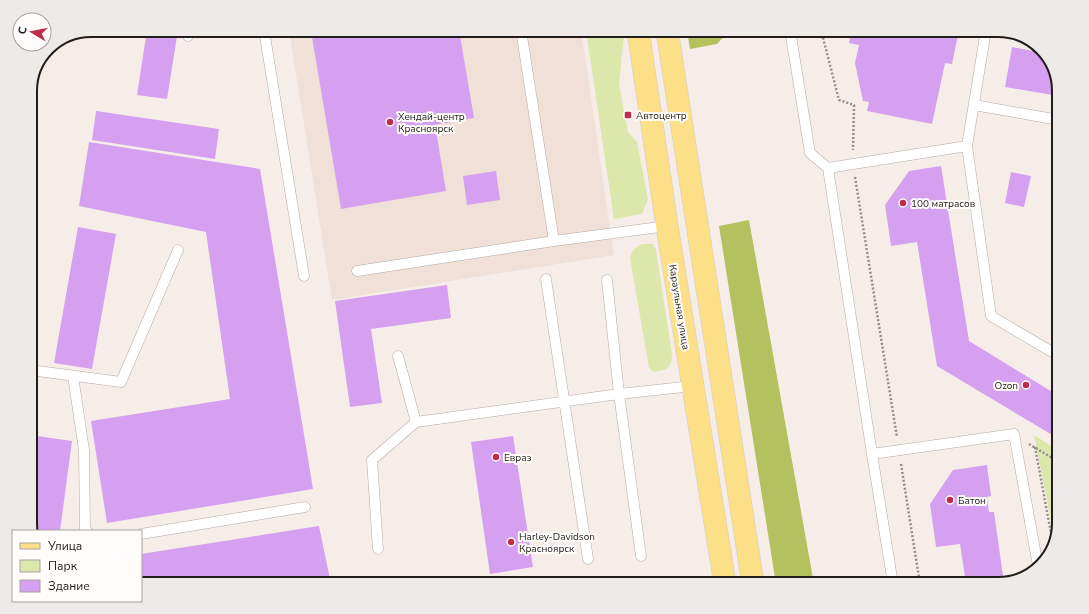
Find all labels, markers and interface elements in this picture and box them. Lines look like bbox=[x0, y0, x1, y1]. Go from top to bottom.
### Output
north arrow bbox=[12, 12, 52, 52]
text: С bbox=[15, 25, 31, 35]
place label: Автоцентр bbox=[636, 109, 687, 123]
place label: Хендай-центр Красноярск bbox=[398, 110, 465, 136]
marker: Автоцентр bbox=[623, 110, 633, 120]
marker: Хендай-центр Красноярск bbox=[385, 117, 395, 127]
place label: 100 матрасов bbox=[911, 197, 976, 211]
marker: 100 матрасов bbox=[898, 198, 908, 208]
street label: Караульная улица bbox=[665, 263, 693, 351]
place label: Ozon bbox=[995, 379, 1018, 393]
marker: Ozon bbox=[1021, 380, 1031, 390]
place label: Евраз bbox=[504, 451, 532, 465]
marker: Евраз bbox=[491, 452, 501, 462]
place label: Батон bbox=[958, 494, 986, 508]
marker: Батон bbox=[945, 495, 955, 505]
legend bbox=[12, 530, 142, 602]
place label: Harley-Davidson Красноярск bbox=[519, 530, 595, 556]
marker: Harley-Davidson Красноярск bbox=[506, 537, 516, 547]
text: Улица bbox=[47, 538, 82, 554]
text: Парк bbox=[48, 558, 78, 574]
text: Здание bbox=[48, 578, 90, 594]

